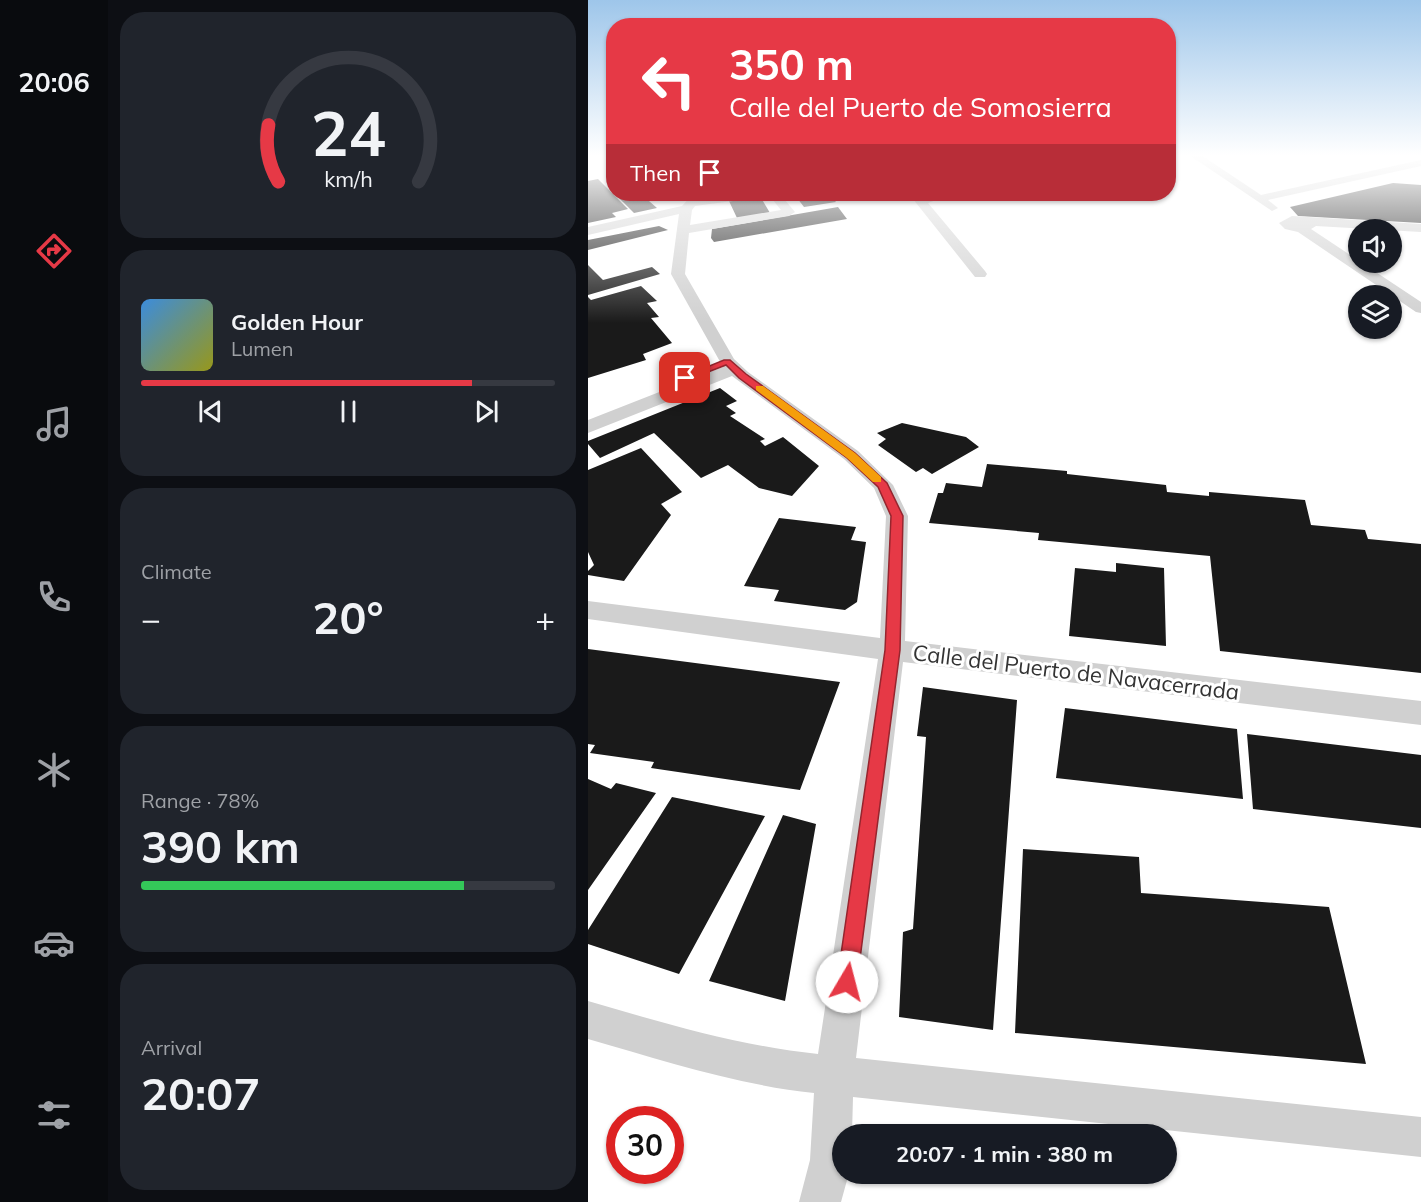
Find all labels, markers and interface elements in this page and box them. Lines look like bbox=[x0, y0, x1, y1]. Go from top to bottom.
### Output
text: 350 m bbox=[729, 38, 854, 91]
icon: left bbox=[630, 42, 708, 120]
text: 20:06 bbox=[18, 65, 90, 99]
text: Calle del Puerto de Somosierra bbox=[729, 90, 1112, 124]
text: 24 bbox=[311, 93, 385, 172]
icon: arrive bbox=[693, 156, 726, 189]
text: Then bbox=[630, 159, 681, 187]
text: km/h bbox=[324, 165, 372, 192]
map controls bbox=[1348, 219, 1402, 339]
button: sound bbox=[1348, 219, 1402, 273]
icon: directions bbox=[33, 230, 75, 272]
button: layers bbox=[1348, 285, 1402, 339]
text: Golden Hour bbox=[231, 308, 363, 336]
text: Lumen bbox=[231, 336, 293, 361]
pin bbox=[659, 352, 710, 403]
icon: arrive bbox=[668, 361, 701, 394]
icon: previous bbox=[194, 395, 227, 428]
icon: pause bbox=[332, 395, 365, 428]
icon: next bbox=[470, 395, 503, 428]
icon: music bbox=[33, 403, 75, 445]
text: Climate bbox=[141, 559, 212, 584]
icon: phone bbox=[33, 576, 75, 618]
text: 20° bbox=[312, 589, 384, 645]
text: − bbox=[141, 598, 161, 639]
text: + bbox=[535, 598, 555, 639]
street label: Calle del Puerto de Navacerrada bbox=[911, 638, 1241, 706]
icon: climate bbox=[33, 749, 75, 791]
text: Range · 78% bbox=[141, 788, 259, 813]
text: 390 km bbox=[141, 818, 300, 874]
icon: car bbox=[33, 922, 75, 964]
position arrow bbox=[815, 950, 879, 1014]
text: Arrival bbox=[141, 1035, 202, 1060]
text: 20:07 bbox=[141, 1065, 260, 1121]
icon: filters bbox=[33, 1094, 75, 1136]
speed limit sign: 30 bbox=[606, 1106, 684, 1184]
text: 20:07 · 1 min · 380 m bbox=[896, 1140, 1113, 1168]

